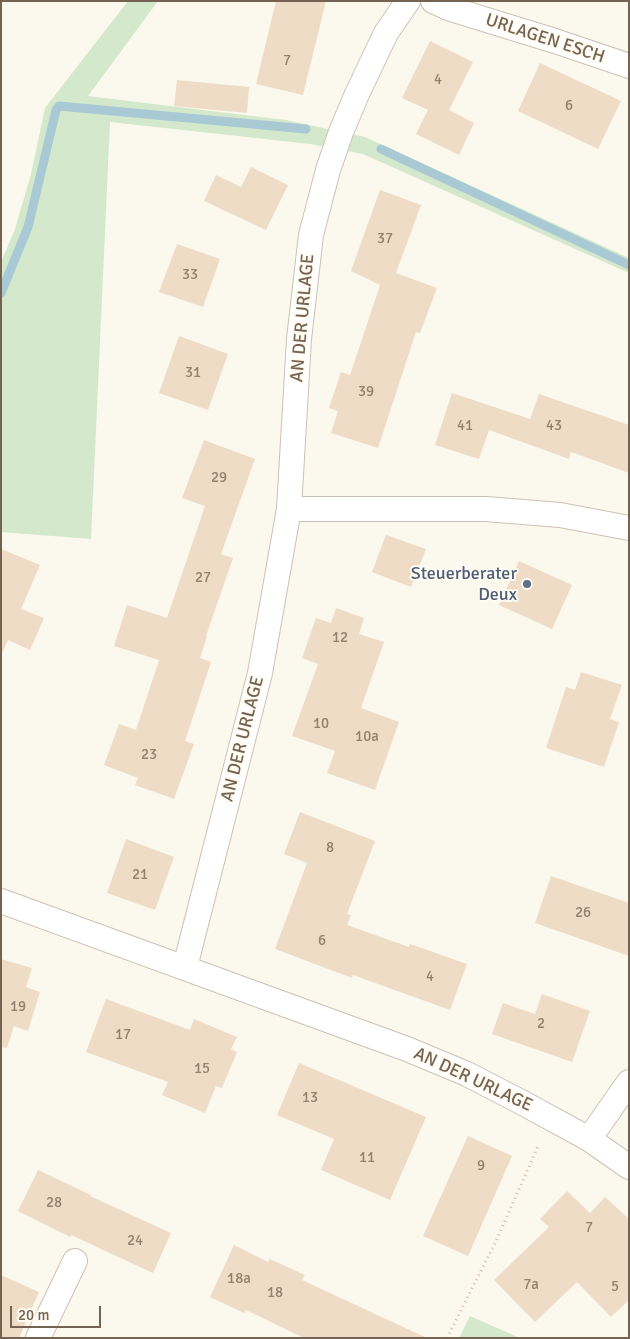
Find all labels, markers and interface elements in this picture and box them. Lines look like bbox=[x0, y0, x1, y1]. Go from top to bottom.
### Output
street label: URLAGEN ESCH bbox=[483, 10, 607, 68]
house number: 7 bbox=[283, 52, 291, 70]
house number: 4 bbox=[434, 71, 442, 89]
house number: 6 bbox=[565, 97, 573, 115]
house number: 37 bbox=[377, 230, 393, 248]
street label: AN DER URLAGE bbox=[287, 253, 319, 383]
house number: 33 bbox=[182, 266, 198, 284]
house number: 31 bbox=[185, 364, 201, 382]
house number: 39 bbox=[358, 383, 374, 401]
house number: 41 bbox=[457, 417, 473, 435]
house number: 43 bbox=[546, 417, 562, 435]
house number: 29 bbox=[211, 469, 227, 487]
place label: Steuerberater Deux bbox=[411, 563, 517, 606]
house number: 27 bbox=[195, 569, 211, 587]
marker: Steuerberater Deux bbox=[521, 578, 533, 590]
house number: 12 bbox=[332, 629, 348, 647]
street label: AN DER URLAGE bbox=[217, 674, 269, 804]
house number: 10 bbox=[313, 715, 329, 733]
house number: 10a bbox=[355, 728, 379, 746]
house number: 23 bbox=[141, 746, 157, 764]
house number: 8 bbox=[326, 839, 334, 857]
house number: 21 bbox=[132, 866, 148, 884]
house number: 26 bbox=[575, 904, 591, 922]
house number: 6 bbox=[318, 932, 326, 950]
house number: 4 bbox=[426, 968, 434, 986]
house number: 19 bbox=[10, 998, 26, 1016]
house number: 2 bbox=[537, 1015, 545, 1033]
house number: 17 bbox=[115, 1026, 131, 1044]
street label: AN DER URLAGE bbox=[410, 1043, 536, 1117]
house number: 15 bbox=[194, 1060, 210, 1078]
house number: 13 bbox=[302, 1089, 318, 1107]
house number: 11 bbox=[359, 1149, 375, 1167]
house number: 9 bbox=[477, 1157, 485, 1175]
house number: 28 bbox=[46, 1194, 62, 1212]
house number: 7 bbox=[585, 1219, 593, 1237]
house number: 24 bbox=[127, 1232, 143, 1250]
house number: 18a bbox=[227, 1270, 251, 1288]
house number: 7a bbox=[523, 1276, 539, 1294]
house number: 5 bbox=[611, 1278, 619, 1296]
house number: 18 bbox=[267, 1284, 283, 1302]
scale bar bbox=[12, 1296, 104, 1328]
text: 20 m bbox=[18, 1306, 49, 1324]

